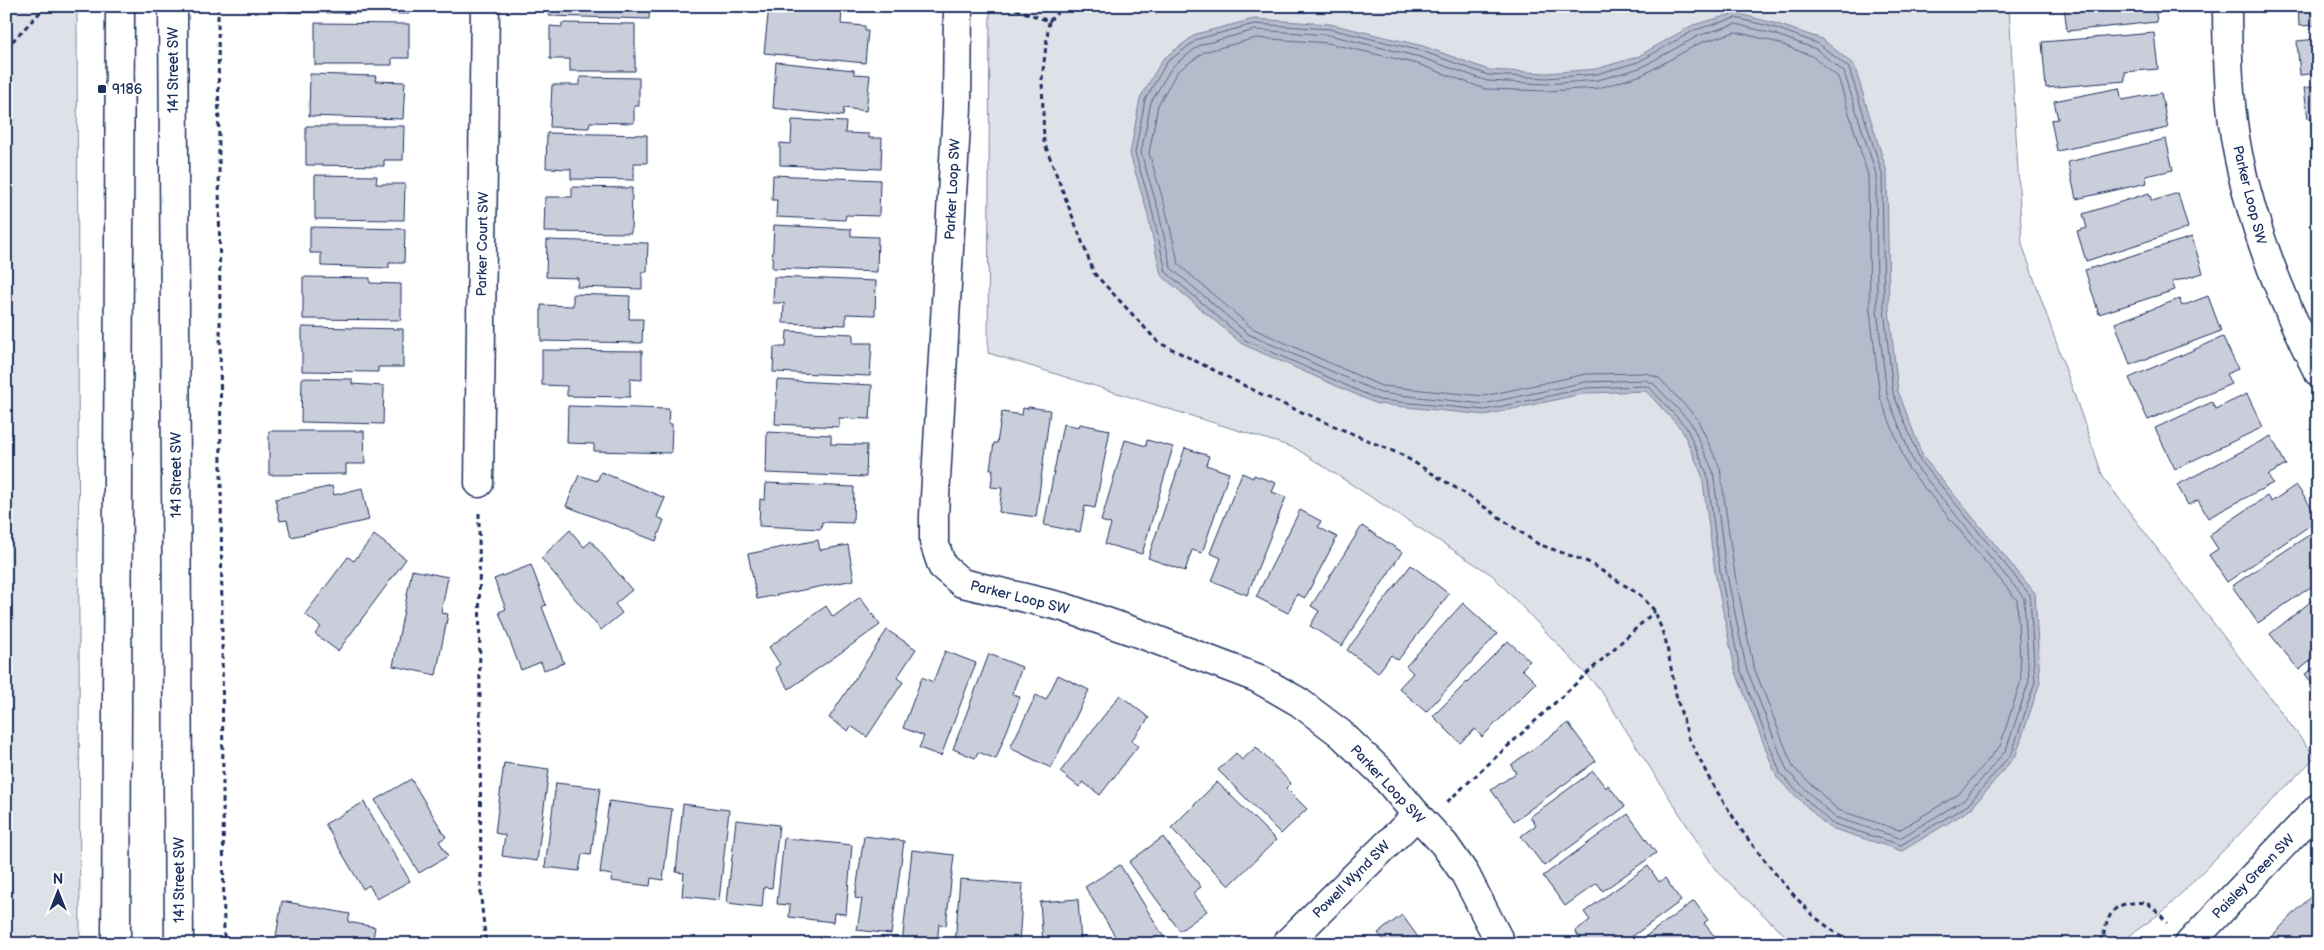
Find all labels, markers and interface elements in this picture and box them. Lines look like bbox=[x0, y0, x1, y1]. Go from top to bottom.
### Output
street label: 141 Street SW bbox=[165, 27, 182, 113]
place label: 9186 bbox=[112, 81, 143, 98]
marker: 9186 bbox=[96, 83, 108, 95]
street label: Parker Loop SW bbox=[941, 138, 964, 240]
street label: Parker Loop SW bbox=[2229, 144, 2270, 247]
street label: Parker Court SW bbox=[473, 191, 492, 297]
street label: 141 Street SW bbox=[168, 432, 185, 518]
street label: Parker Loop SW bbox=[969, 577, 1071, 618]
street label: Parker Loop SW bbox=[1347, 741, 1429, 827]
street label: Paisley Green SW bbox=[2209, 830, 2298, 922]
street label: 141 Street SW bbox=[171, 837, 188, 923]
street label: Powell Wynd SW bbox=[1309, 837, 1394, 922]
north arrow bbox=[32, 868, 82, 918]
text: N bbox=[53, 871, 63, 888]

